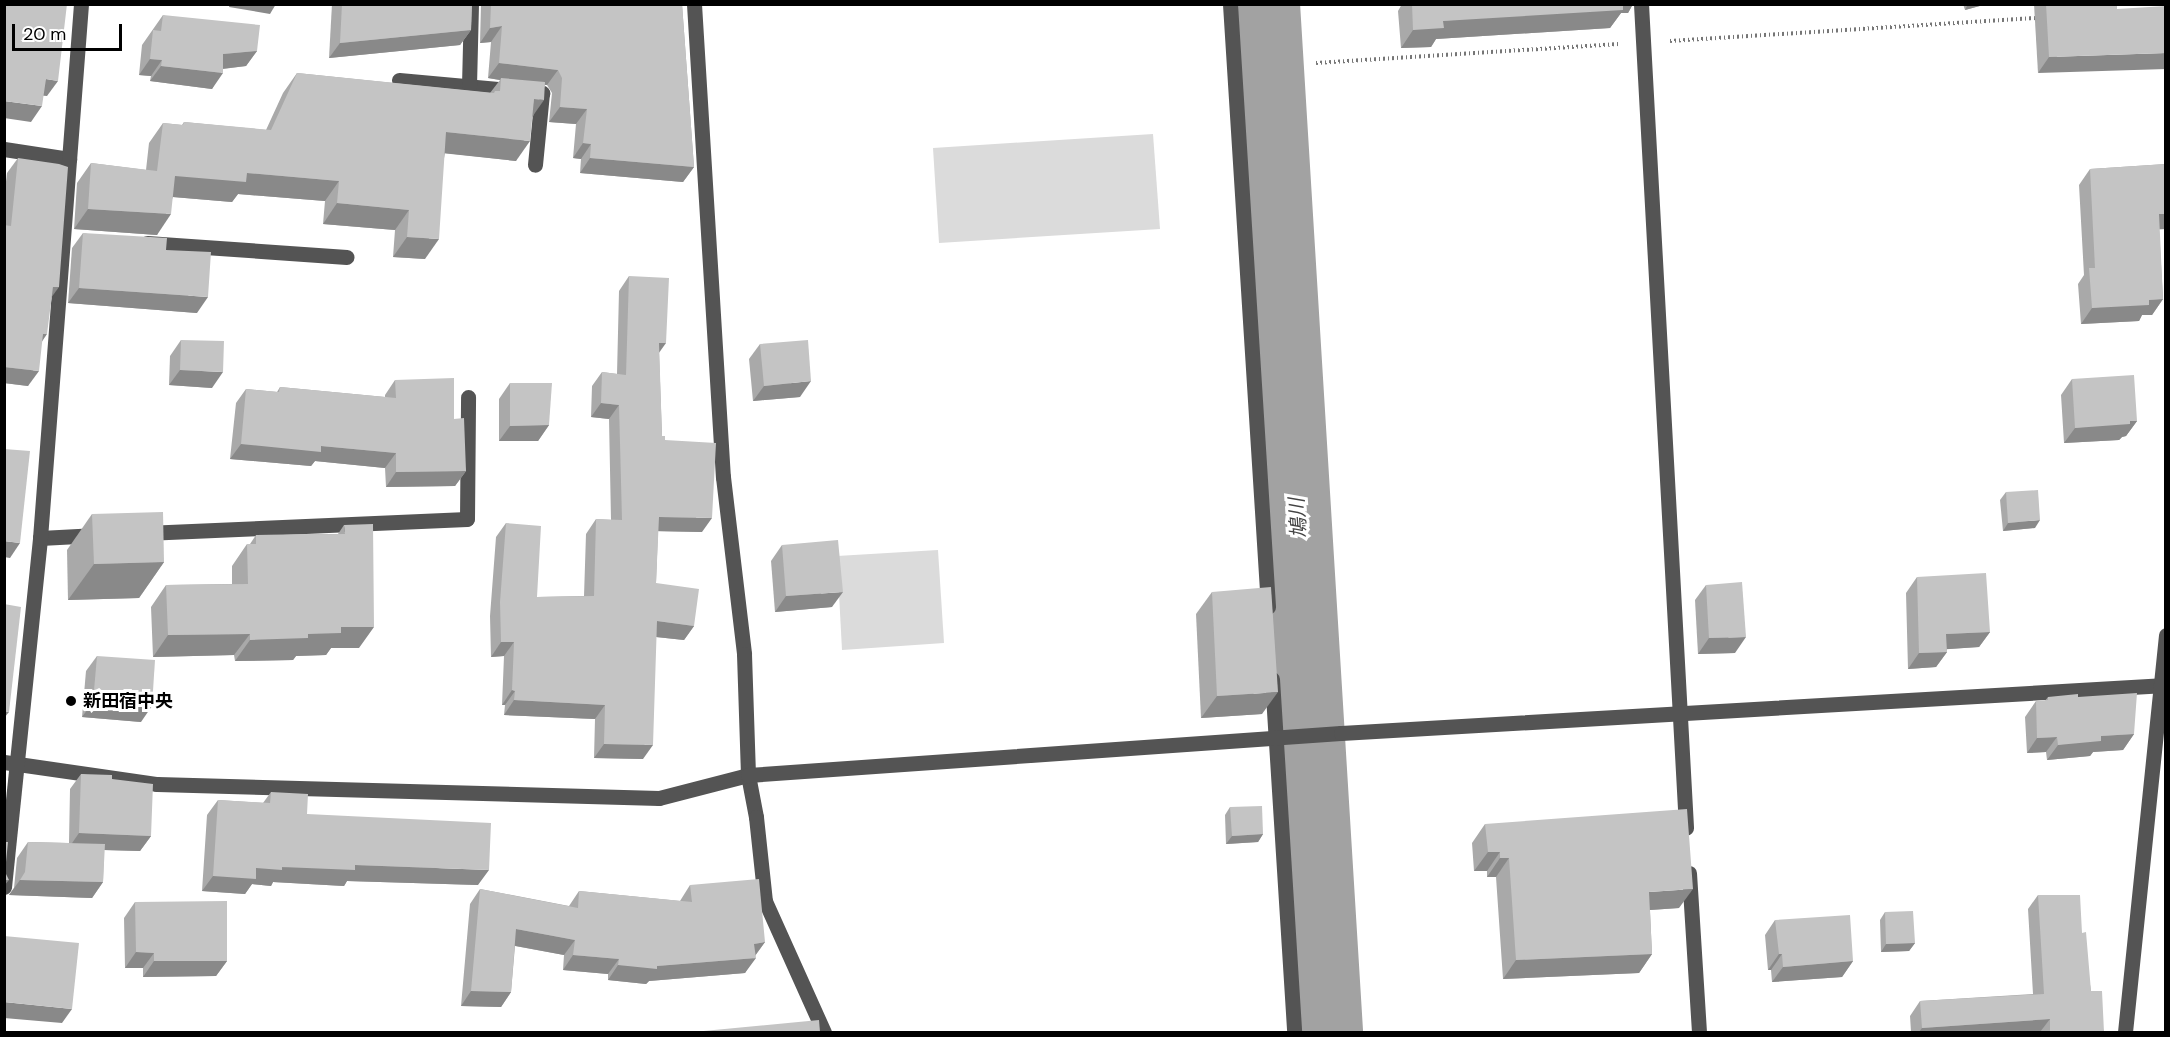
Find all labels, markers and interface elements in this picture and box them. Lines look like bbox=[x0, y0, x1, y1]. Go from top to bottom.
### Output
scale bar bbox=[15, 12, 124, 50]
text: 20 m bbox=[23, 22, 66, 46]
water label: 鳩川 bbox=[1285, 497, 1311, 539]
place label: 新田宿中央 bbox=[83, 690, 173, 712]
marker: 新田宿中央 bbox=[64, 694, 78, 708]

